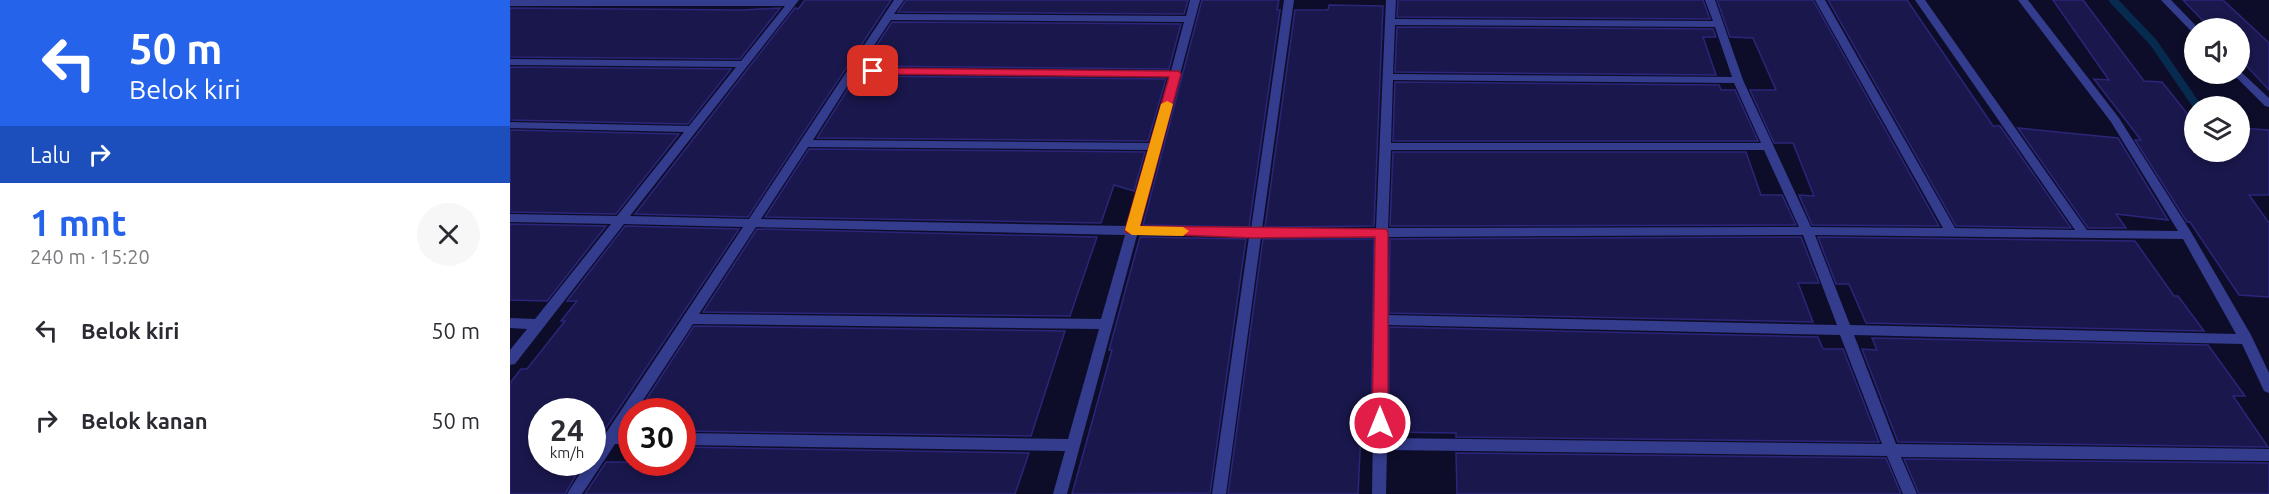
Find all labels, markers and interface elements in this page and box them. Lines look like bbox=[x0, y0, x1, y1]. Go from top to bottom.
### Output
map controls bbox=[2184, 18, 2250, 162]
button: sound bbox=[2184, 18, 2250, 84]
icon: left bbox=[30, 24, 108, 102]
text: 50 m bbox=[129, 25, 223, 72]
pin bbox=[847, 45, 898, 96]
icon: arrive bbox=[856, 54, 889, 87]
text: Belok kiri bbox=[129, 74, 241, 104]
button: layers bbox=[2184, 96, 2250, 162]
icon: right bbox=[83, 138, 116, 171]
text: Lalu bbox=[30, 142, 71, 167]
text: 1 mnt bbox=[30, 202, 126, 243]
button: close bbox=[417, 203, 480, 266]
text: 240 m · 15:20 bbox=[30, 245, 150, 268]
icon: left bbox=[30, 314, 63, 347]
text: Belok kiri bbox=[81, 318, 179, 343]
text: 50 m bbox=[431, 318, 480, 343]
position arrow bbox=[1348, 391, 1412, 455]
speed limit sign: 30 bbox=[618, 398, 696, 476]
icon: right bbox=[30, 404, 63, 437]
text: Belok kanan bbox=[81, 408, 208, 433]
text: 50 m bbox=[431, 408, 480, 433]
text: 24 bbox=[550, 413, 584, 447]
text: km/h bbox=[550, 444, 584, 461]

